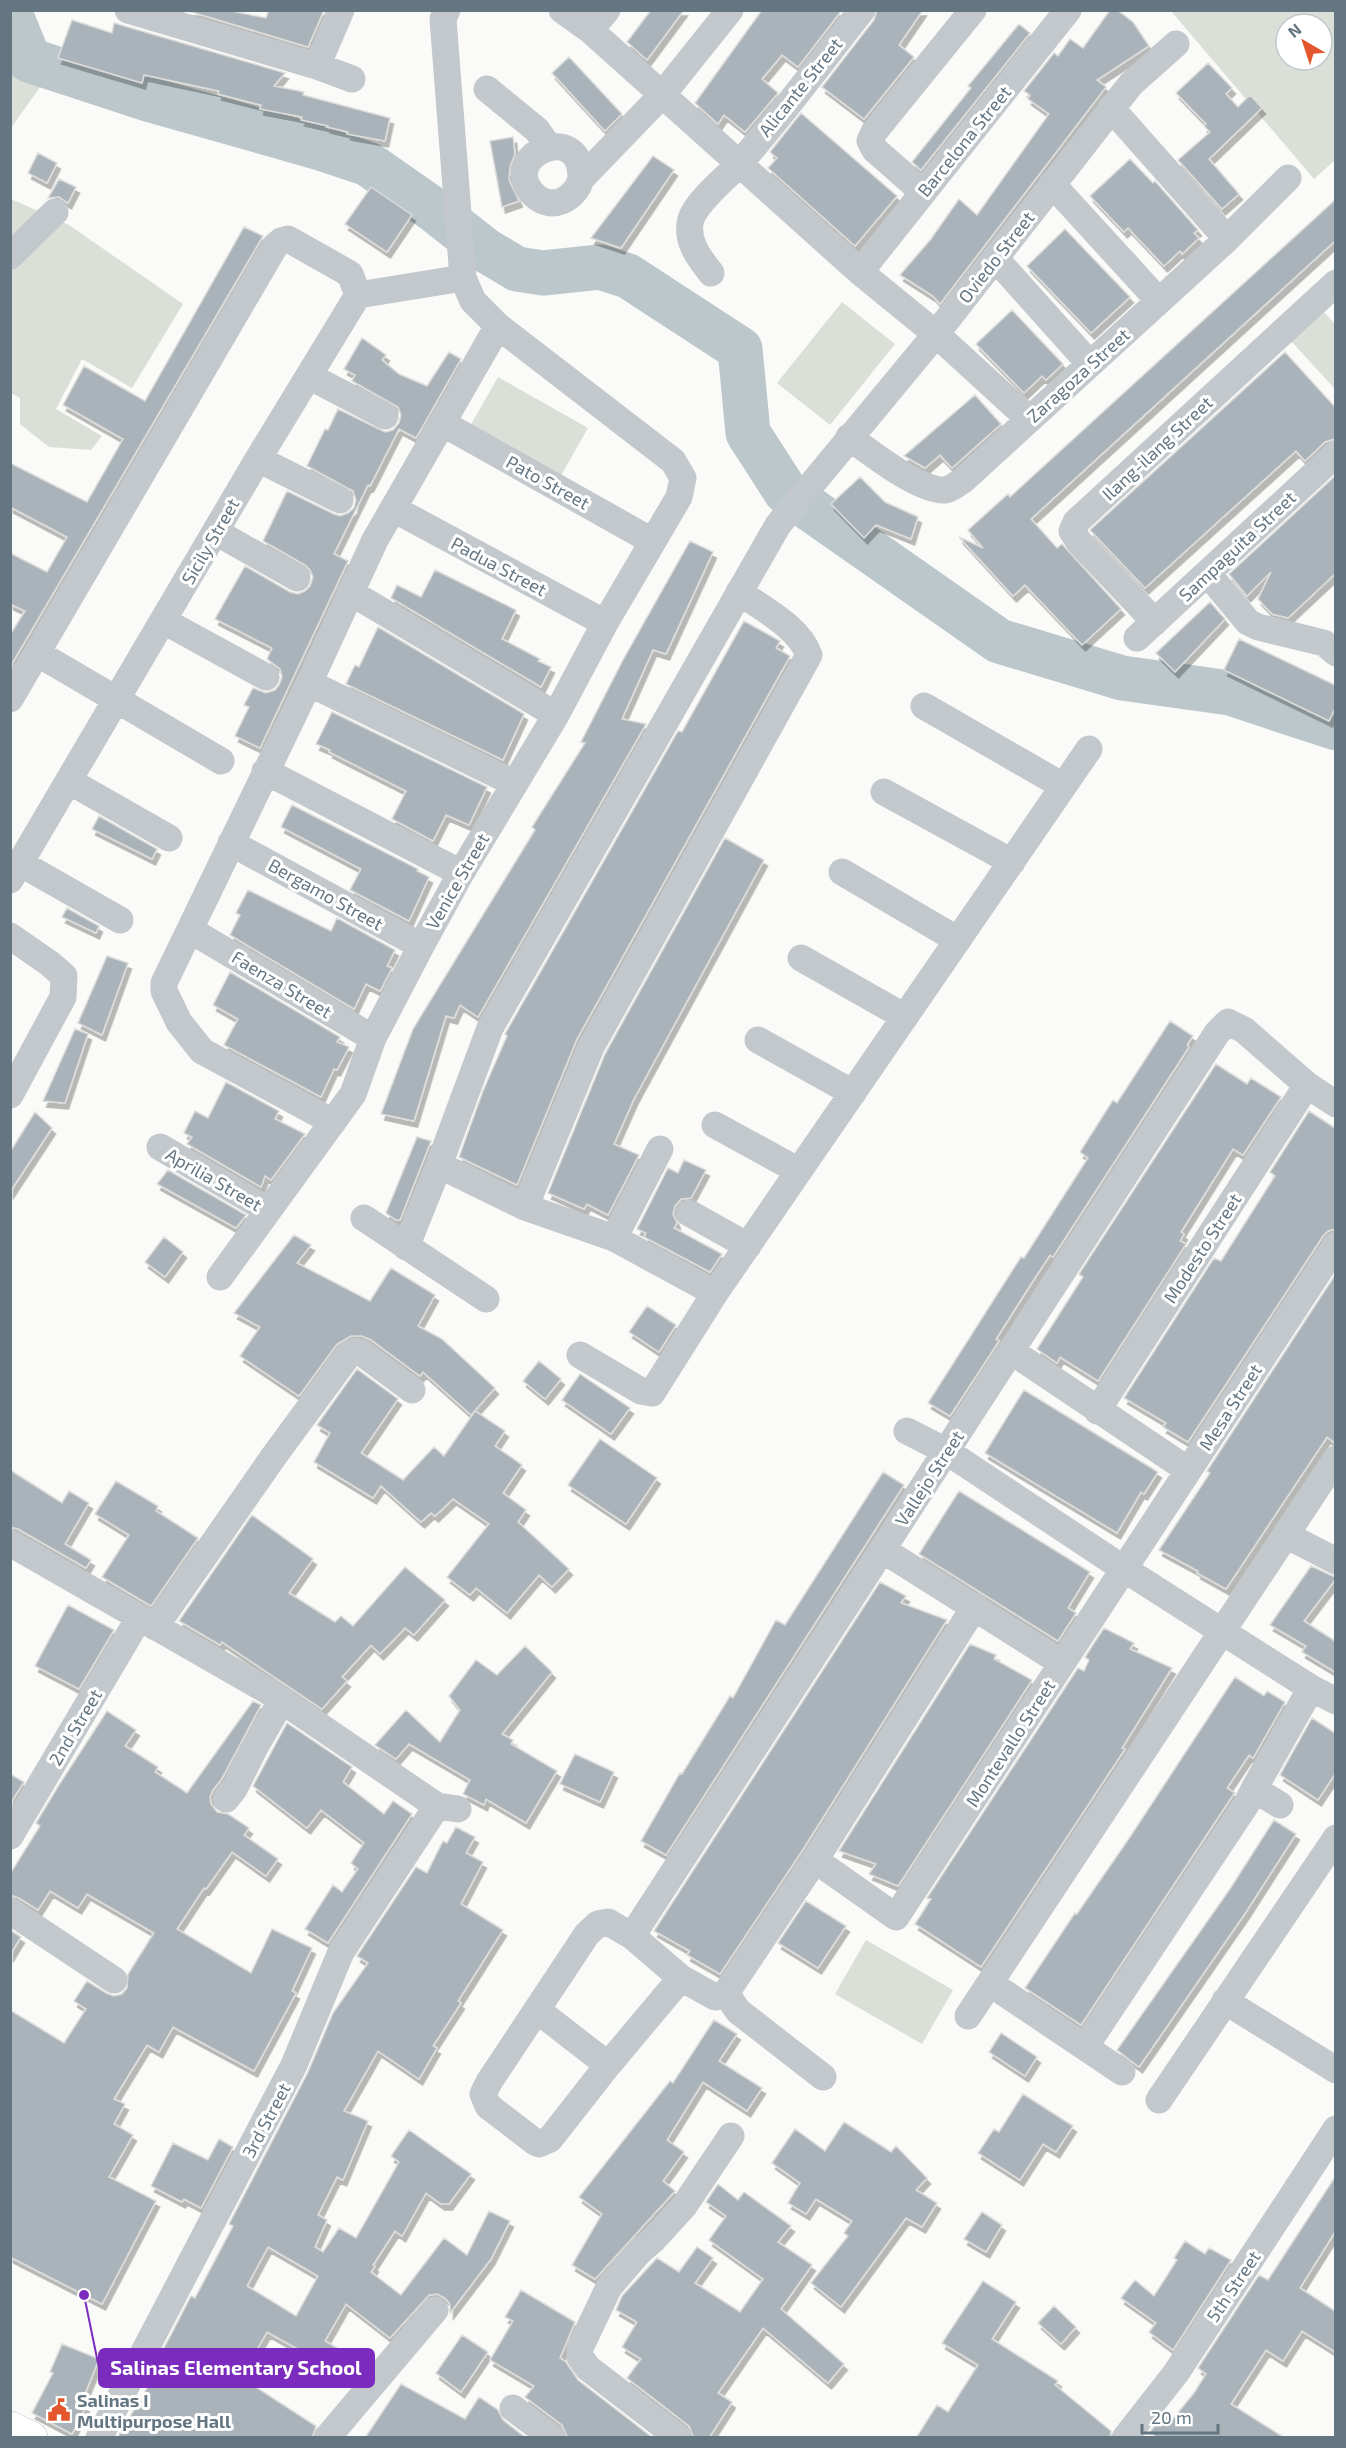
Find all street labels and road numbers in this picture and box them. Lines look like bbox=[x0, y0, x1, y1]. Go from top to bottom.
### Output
street label: Alicante Street bbox=[753, 33, 847, 141]
street label: Barcelona Street bbox=[913, 81, 1016, 201]
street label: Oviedo Street bbox=[953, 207, 1039, 307]
street label: Zaragoza Street bbox=[1022, 323, 1134, 427]
street label: Ilang-ilang Street bbox=[1097, 391, 1217, 505]
street label: Pato Street bbox=[503, 450, 593, 514]
street label: Sampaguita Street bbox=[1174, 486, 1300, 606]
street label: Sicily Street bbox=[176, 494, 244, 588]
street label: Padua Street bbox=[448, 532, 551, 600]
street label: Venice Street bbox=[421, 829, 493, 933]
street label: Bergamo Street bbox=[265, 853, 387, 935]
street label: Faenza Street bbox=[228, 946, 336, 1022]
street label: Aprilia Street bbox=[162, 1143, 266, 1215]
street label: Modesto Street bbox=[1158, 1189, 1246, 1307]
street label: Mesa Street bbox=[1194, 1360, 1266, 1454]
street label: Vallejo Street bbox=[890, 1426, 968, 1530]
street label: Montevallo Street bbox=[961, 1675, 1059, 1811]
street label: 2nd Street bbox=[44, 1685, 106, 1769]
street label: 3rd Street bbox=[237, 2079, 295, 2161]
street label: 5th Street bbox=[1201, 2246, 1265, 2326]

